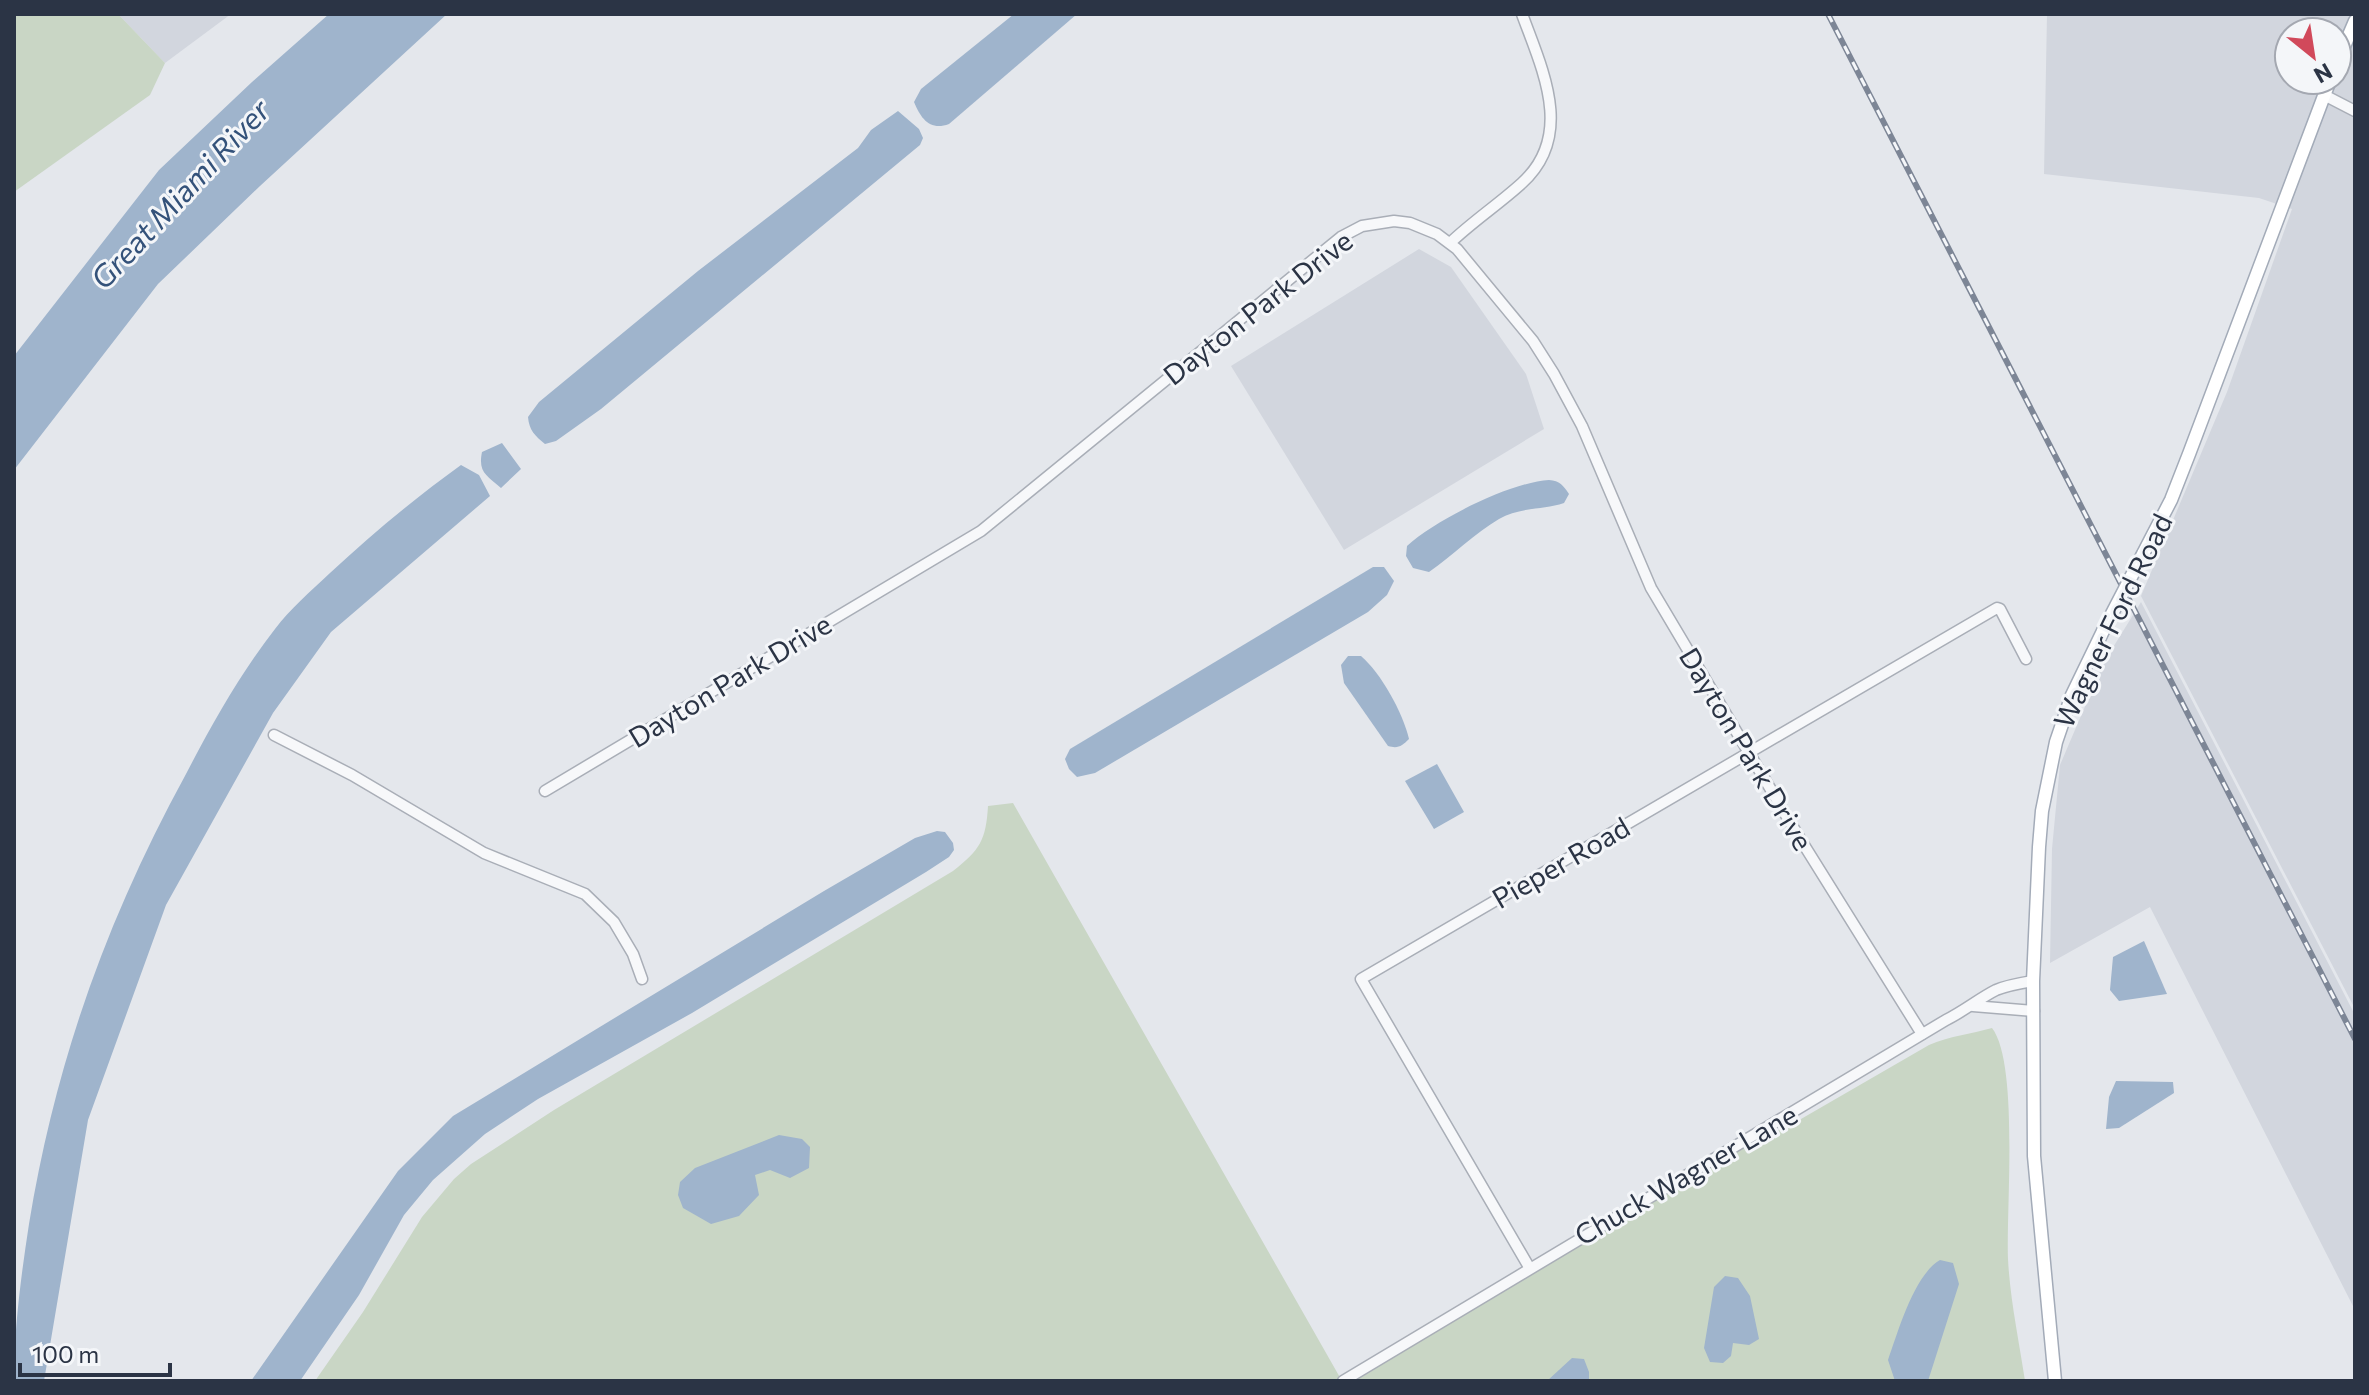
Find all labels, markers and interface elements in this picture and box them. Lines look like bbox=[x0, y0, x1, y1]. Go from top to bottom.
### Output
north arrow bbox=[2273, 16, 2353, 96]
text: N bbox=[2309, 58, 2337, 90]
water label: Great Miami River bbox=[82, 90, 277, 296]
street label: Dayton Park Drive bbox=[1156, 223, 1359, 392]
street label: Wagner Ford Road bbox=[2046, 508, 2179, 733]
street label: Dayton Park Drive bbox=[622, 606, 837, 754]
street label: Dayton Park Drive bbox=[1673, 641, 1821, 856]
street label: Pieper Road bbox=[1486, 809, 1635, 915]
street label: Chuck Wagner Lane bbox=[1568, 1097, 1803, 1252]
scale bar bbox=[20, 1327, 170, 1377]
text: 100 m bbox=[32, 1339, 99, 1368]

